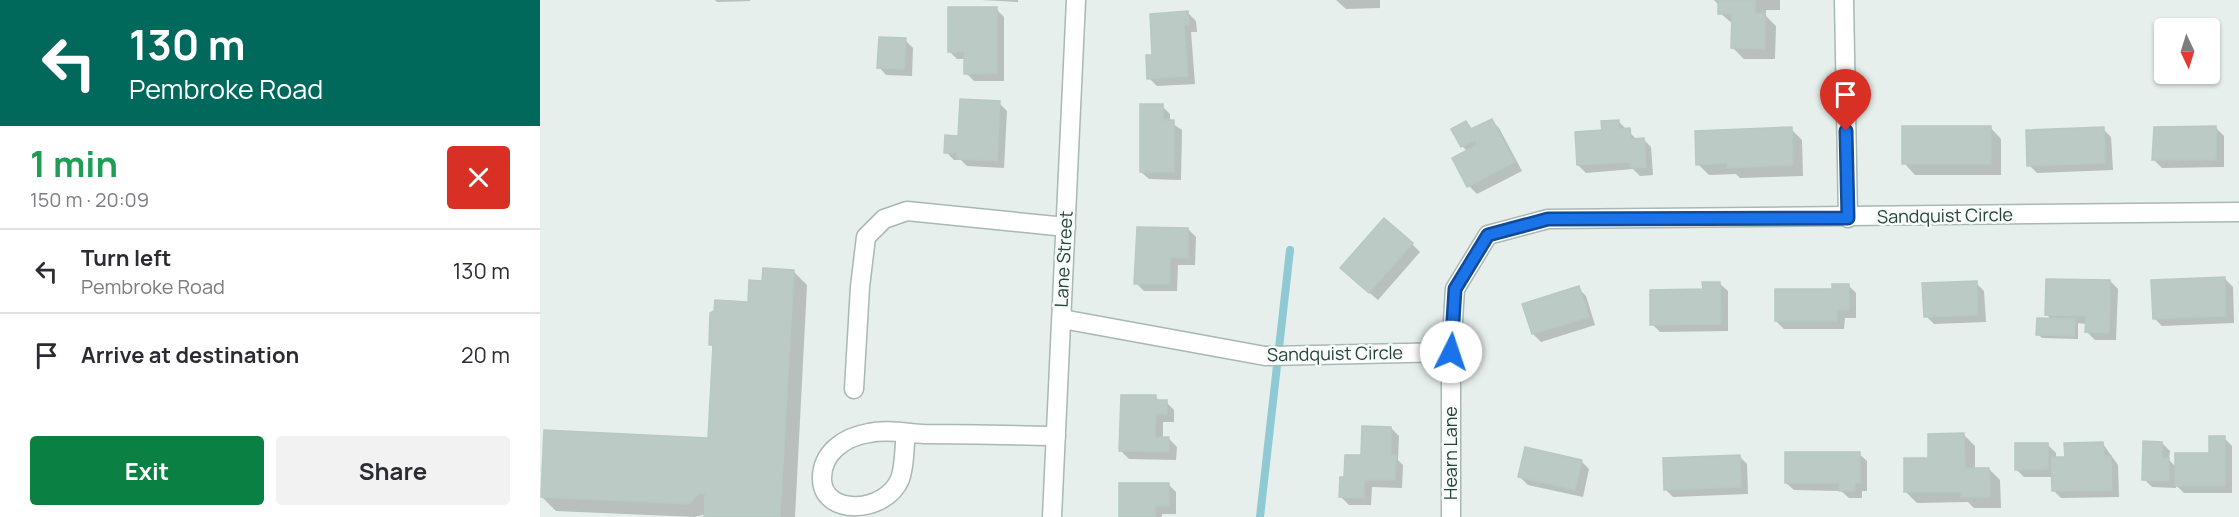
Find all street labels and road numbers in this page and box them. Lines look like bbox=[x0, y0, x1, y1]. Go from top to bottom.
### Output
street label: Sandquist Circle bbox=[1877, 202, 2013, 228]
street label: Lane Street bbox=[1048, 210, 1078, 308]
street label: Sandquist Circle bbox=[1267, 340, 1403, 366]
street label: Hearn Lane bbox=[1438, 406, 1462, 500]

